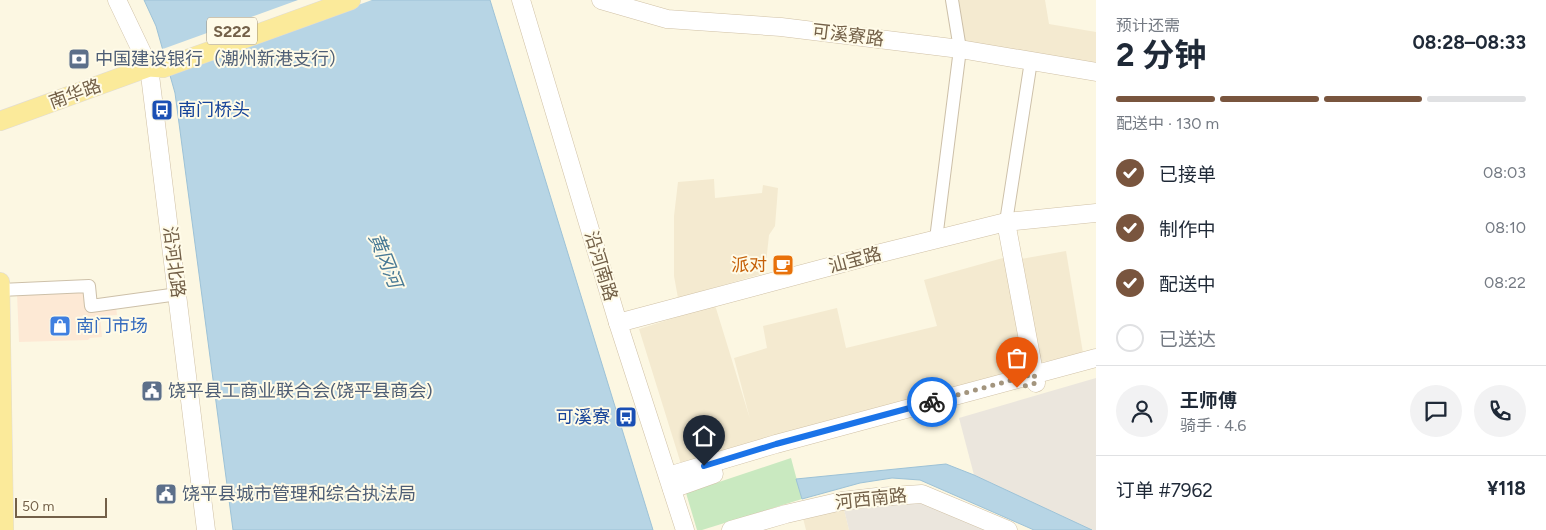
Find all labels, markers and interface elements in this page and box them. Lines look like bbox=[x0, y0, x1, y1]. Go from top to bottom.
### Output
text: 预计还需 bbox=[1116, 16, 1180, 35]
road number: S222 bbox=[207, 18, 257, 44]
street label: 可溪寮路 bbox=[811, 20, 885, 50]
text: 08:28–08:33 bbox=[1412, 31, 1526, 54]
text: 2 分钟 bbox=[1116, 36, 1206, 74]
bank icon: 中国建设银行（潮州新港支行） bbox=[67, 47, 91, 71]
place label: 中国建设银行（潮州新港支行） bbox=[95, 48, 347, 70]
street label: 南华路 bbox=[46, 74, 104, 114]
bus stop icon: 南门桥头 bbox=[150, 98, 174, 122]
place label: 南门桥头 bbox=[178, 99, 250, 121]
text: 配送中 · 130 m bbox=[1116, 114, 1219, 133]
icon: check bbox=[1116, 159, 1144, 187]
text: 已接单 bbox=[1159, 163, 1216, 186]
text: 08:03 bbox=[1483, 163, 1526, 182]
icon: check bbox=[1116, 214, 1144, 242]
text: 制作中 bbox=[1159, 218, 1216, 241]
text: 08:10 bbox=[1485, 218, 1526, 237]
street label: 沿河北路 bbox=[159, 225, 189, 299]
street label: 沿河南路 bbox=[580, 228, 622, 304]
water label: 黄冈河 bbox=[364, 229, 408, 295]
street label: 汕宝路 bbox=[826, 242, 884, 278]
cafe icon: 派对 bbox=[771, 253, 795, 277]
place label: 派对 bbox=[731, 254, 767, 276]
icon: check bbox=[1116, 269, 1144, 297]
text: 配送中 bbox=[1159, 273, 1216, 296]
text: 08:22 bbox=[1484, 273, 1526, 292]
shop icon: 南门市场 bbox=[48, 314, 72, 338]
place label: 南门市场 bbox=[76, 315, 148, 337]
text: 已送达 bbox=[1159, 328, 1216, 351]
pin bbox=[996, 337, 1038, 388]
icon: bag bbox=[1003, 344, 1031, 372]
courier bbox=[907, 377, 957, 427]
public building icon: 饶平县工商业联合会(饶平县商会) bbox=[140, 379, 164, 403]
place label: 饶平县工商业联合会(饶平县商会) bbox=[168, 380, 433, 402]
button: person bbox=[1116, 385, 1168, 437]
button: chat bbox=[1410, 385, 1462, 437]
button: phone bbox=[1474, 385, 1526, 437]
icon: bike bbox=[918, 388, 946, 416]
text: 王师傅 bbox=[1180, 389, 1237, 412]
bus stop icon: 可溪寮 bbox=[614, 405, 638, 429]
place label: 可溪寮 bbox=[556, 406, 610, 428]
pin bbox=[683, 415, 725, 466]
text: 骑手 · 4.6 bbox=[1180, 416, 1246, 435]
icon: home bbox=[690, 422, 718, 450]
text: ¥118 bbox=[1487, 477, 1526, 500]
text: 订单 #7962 bbox=[1116, 479, 1213, 502]
public building icon: 饶平县城市管理和综合执法局 bbox=[154, 482, 178, 506]
place label: 饶平县城市管理和综合执法局 bbox=[182, 483, 416, 505]
street label: 河西南路 bbox=[834, 484, 908, 514]
scale bar bbox=[15, 495, 108, 518]
text: 50 m bbox=[22, 498, 54, 515]

